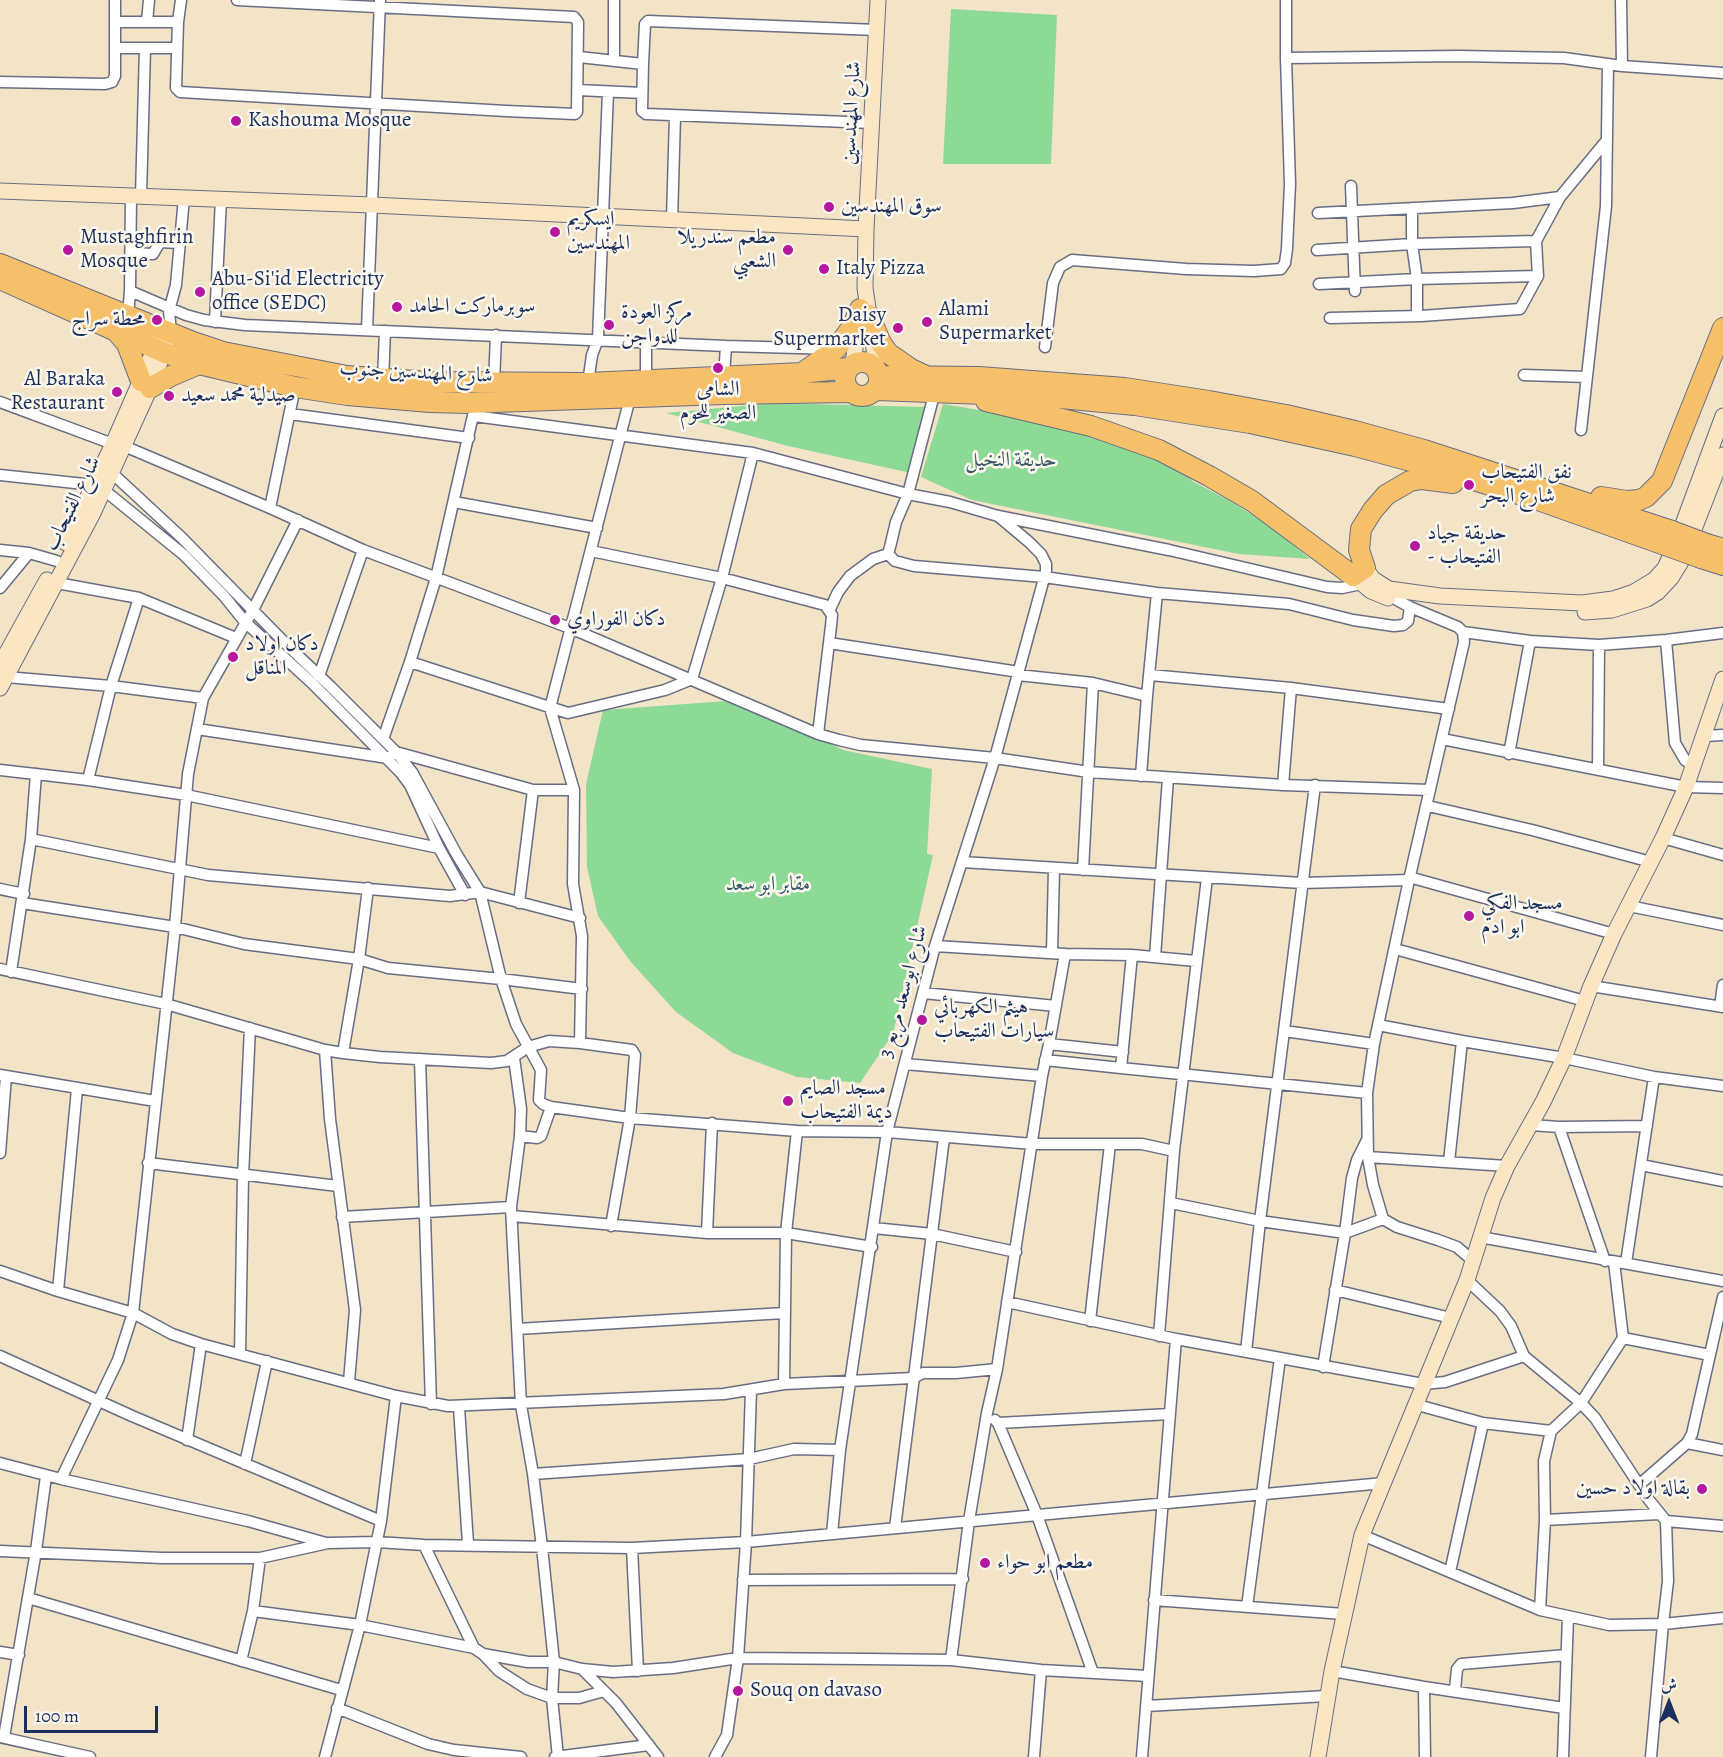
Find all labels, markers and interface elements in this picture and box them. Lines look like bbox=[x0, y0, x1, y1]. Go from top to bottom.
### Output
street label: شارع المهندسين bbox=[837, 61, 867, 165]
place label: Kashouma Mosque bbox=[248, 108, 412, 134]
marker: Kashouma Mosque bbox=[229, 114, 243, 128]
place label: سوق المهندسين bbox=[841, 194, 942, 220]
marker: سوق المهندسين bbox=[822, 200, 836, 214]
place label: ايسكريم المهندسين bbox=[567, 207, 630, 257]
place label: Mustaghfirin Mosque bbox=[80, 225, 193, 275]
marker: ايسكريم المهندسين bbox=[548, 225, 562, 239]
place label: مطعم سندريلا الشعبي bbox=[677, 225, 776, 275]
marker: Mustaghfirin Mosque bbox=[61, 243, 75, 257]
marker: مطعم سندريلا الشعبي bbox=[781, 243, 795, 257]
place label: Italy Pizza bbox=[836, 256, 925, 282]
marker: Italy Pizza bbox=[817, 262, 831, 276]
place label: Abu-Si'id Electricity office (SEDC) bbox=[212, 267, 384, 317]
marker: Abu-Si'id Electricity office (SEDC) bbox=[193, 285, 207, 299]
place label: سوبرماركت الحامد bbox=[409, 294, 535, 320]
place label: Alami Supermarket bbox=[939, 297, 1052, 347]
marker: سوبرماركت الحامد bbox=[390, 300, 404, 314]
place label: مركز العودة للدواجن bbox=[621, 300, 692, 350]
place label: Daisy Supermarket bbox=[773, 303, 886, 353]
place label: محطة سراج bbox=[71, 307, 145, 333]
marker: محطة سراج bbox=[150, 313, 164, 327]
marker: Alami Supermarket bbox=[920, 315, 934, 329]
marker: مركز العودة للدواجن bbox=[602, 318, 616, 332]
marker: Daisy Supermarket bbox=[891, 321, 905, 335]
street label: شارع المهندسين جنوب bbox=[339, 356, 493, 390]
marker: الشامي الصغير للحوم bbox=[711, 361, 725, 375]
place label: Al Baraka Restaurant bbox=[11, 367, 105, 417]
place label: الشامي الصغير للحوم bbox=[680, 377, 756, 427]
place label: صيدلية محمد سعيد bbox=[181, 383, 296, 409]
marker: Al Baraka Restaurant bbox=[110, 385, 124, 399]
marker: صيدلية محمد سعيد bbox=[162, 389, 176, 403]
park label: حديقة النخيل bbox=[965, 448, 1057, 474]
street label: شارع الفتيحاب bbox=[39, 452, 107, 556]
place label: نفق الفتيحاب شارع البحر bbox=[1481, 460, 1572, 510]
marker: نفق الفتيحاب شارع البحر bbox=[1462, 478, 1476, 492]
place label: حديقة جياد - الفتيحاب bbox=[1427, 521, 1507, 571]
marker: حديقة جياد - الفتيحاب bbox=[1408, 539, 1422, 553]
place label: دكان الفوراوي bbox=[567, 607, 666, 633]
marker: دكان الفوراوي bbox=[548, 613, 562, 627]
place label: دكان اولاد المناقل bbox=[245, 632, 319, 682]
marker: دكان اولاد المناقل bbox=[226, 650, 240, 664]
park label: مقابر ابو سعد bbox=[726, 872, 810, 898]
place label: مسجد الفكي ابو ادم bbox=[1481, 891, 1563, 941]
marker: مسجد الفكي ابو ادم bbox=[1462, 909, 1476, 923]
street label: شارع ابوسعد مربع 3 bbox=[874, 923, 934, 1061]
place label: هيثم الكهربائي سيارات الفتيحاب bbox=[934, 995, 1054, 1045]
marker: هيثم الكهربائي سيارات الفتيحاب bbox=[915, 1013, 929, 1027]
place label: مسجد الصايم ديمة الفتيحاب bbox=[800, 1076, 893, 1126]
marker: مسجد الصايم ديمة الفتيحاب bbox=[781, 1094, 795, 1108]
place label: بقالة اولاد حسين bbox=[1576, 1476, 1690, 1502]
marker: بقالة اولاد حسين bbox=[1695, 1482, 1709, 1496]
place label: مطعم ابو حواء bbox=[997, 1550, 1093, 1576]
marker: مطعم ابو حواء bbox=[978, 1556, 992, 1570]
north arrow bbox=[1639, 1673, 1699, 1733]
text: ش bbox=[1661, 1674, 1677, 1696]
place label: Souq on davaso bbox=[750, 1678, 882, 1704]
marker: Souq on davaso bbox=[731, 1684, 745, 1698]
scale bar bbox=[27, 1694, 160, 1732]
text: 100 m bbox=[35, 1704, 79, 1728]

